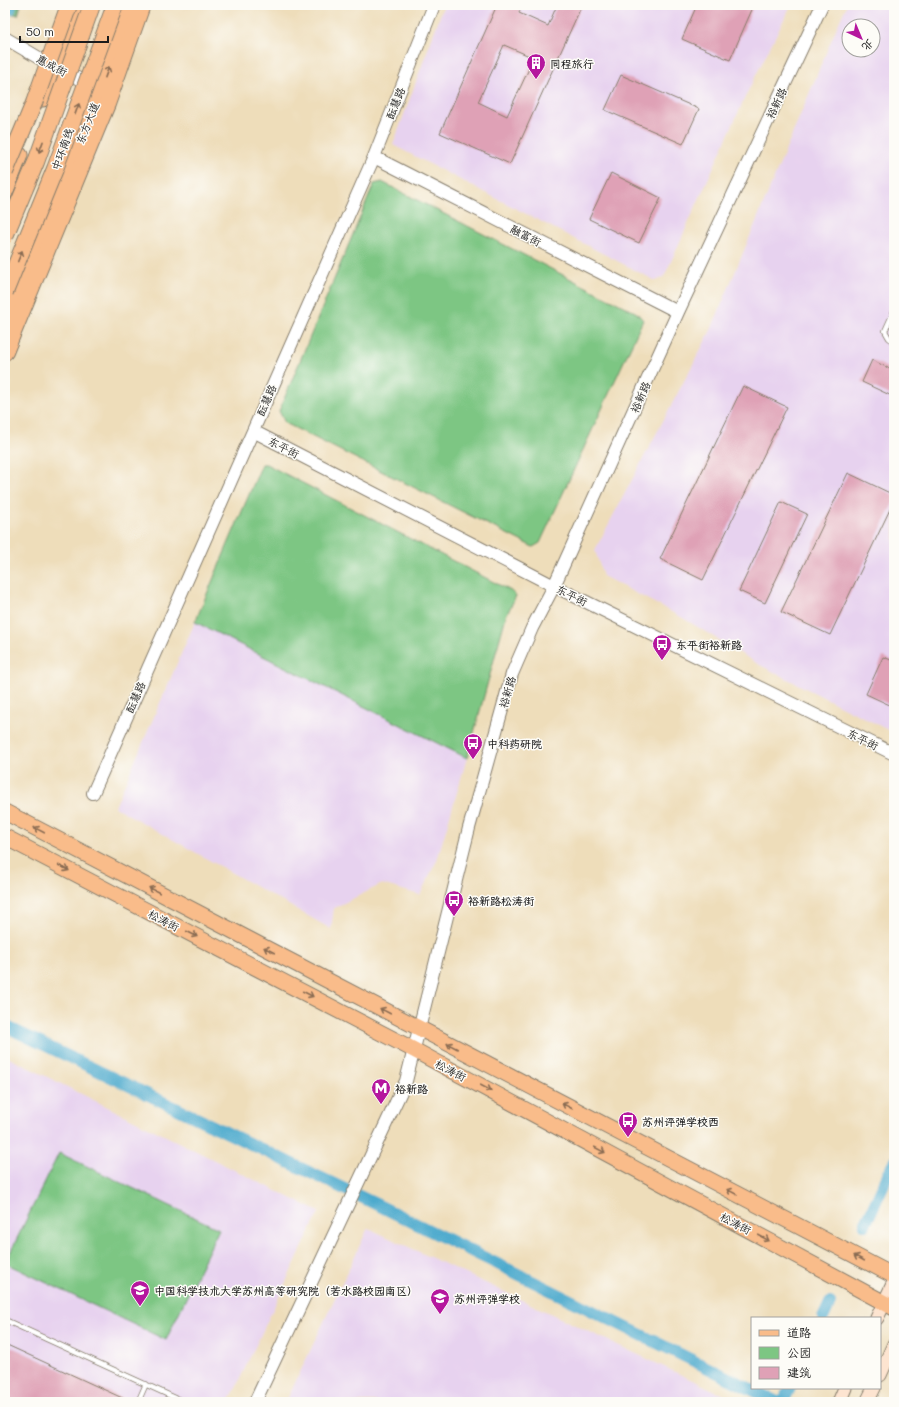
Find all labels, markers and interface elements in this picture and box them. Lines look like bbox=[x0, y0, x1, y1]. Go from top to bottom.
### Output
scale bar bbox=[20, 18, 108, 44]
north arrow bbox=[841, 18, 881, 58]
text: 50 m bbox=[26, 23, 54, 39]
text: 北 bbox=[859, 36, 877, 55]
street label: 惠成街 bbox=[34, 51, 71, 80]
building icon: 同程旅行 bbox=[525, 52, 547, 80]
place label: 同程旅行 bbox=[550, 56, 594, 71]
one-way arrow bbox=[104, 65, 111, 78]
street label: 酝慧路 bbox=[382, 85, 408, 121]
street label: 裕新路 bbox=[762, 85, 790, 121]
street label: 东方大道 bbox=[72, 100, 102, 146]
one-way arrow bbox=[74, 102, 81, 115]
street label: 中环南线 bbox=[47, 126, 77, 172]
one-way arrow bbox=[37, 140, 44, 153]
street label: 融富街 bbox=[508, 221, 545, 250]
one-way arrow bbox=[16, 250, 24, 262]
street label: 裕新路 bbox=[626, 379, 654, 415]
street label: 酝慧路 bbox=[252, 382, 280, 418]
street label: 东平街 bbox=[266, 433, 303, 462]
street label: 东平街 bbox=[554, 581, 591, 609]
bus stop icon: 东平街裕新路 bbox=[651, 633, 673, 661]
place label: 东平街裕新路 bbox=[676, 637, 742, 652]
street label: 裕新路 bbox=[495, 674, 519, 710]
street label: 酝慧路 bbox=[121, 679, 149, 715]
street label: 东平街 bbox=[845, 725, 882, 753]
bus stop icon: 中科药研院 bbox=[462, 732, 484, 760]
place label: 中科药研院 bbox=[487, 736, 542, 751]
one-way arrow bbox=[33, 825, 45, 833]
one-way arrow bbox=[58, 865, 70, 872]
one-way arrow bbox=[148, 886, 160, 893]
bus stop icon: 裕新路松涛街 bbox=[443, 889, 465, 917]
place label: 裕新路松涛街 bbox=[468, 893, 535, 908]
street label: 松涛街 bbox=[146, 906, 183, 935]
one-way arrow bbox=[186, 931, 198, 939]
one-way arrow bbox=[264, 946, 276, 954]
one-way arrow bbox=[301, 991, 313, 999]
one-way arrow bbox=[379, 1006, 391, 1014]
one-way arrow bbox=[446, 1042, 458, 1049]
street label: 松涛街 bbox=[433, 1056, 470, 1085]
metro station icon: 裕新路 bbox=[370, 1077, 392, 1105]
place label: 裕新路 bbox=[395, 1081, 428, 1096]
one-way arrow bbox=[480, 1085, 492, 1093]
one-way arrow bbox=[561, 1102, 573, 1109]
bus stop icon: 苏州评弹学校西 bbox=[617, 1110, 639, 1138]
place label: 苏州评弹学校西 bbox=[642, 1114, 719, 1129]
one-way arrow bbox=[594, 1146, 606, 1154]
one-way arrow bbox=[726, 1188, 738, 1195]
street label: 松涛街 bbox=[718, 1209, 755, 1238]
one-way arrow bbox=[758, 1234, 770, 1242]
one-way arrow bbox=[854, 1254, 866, 1262]
school or university icon: 中国科学技术大学苏州高等研究院（若水路校园南区） bbox=[129, 1279, 151, 1307]
place label: 中国科学技术大学苏州高等研究院（若水路校园南区） bbox=[154, 1283, 418, 1298]
school or university icon: 苏州评弹学校 bbox=[429, 1287, 451, 1315]
place label: 苏州评弹学校 bbox=[454, 1291, 520, 1306]
legend bbox=[751, 1317, 881, 1389]
text: 道路 bbox=[787, 1324, 811, 1340]
text: 公园 bbox=[787, 1344, 811, 1360]
text: 建筑 bbox=[787, 1364, 811, 1380]

